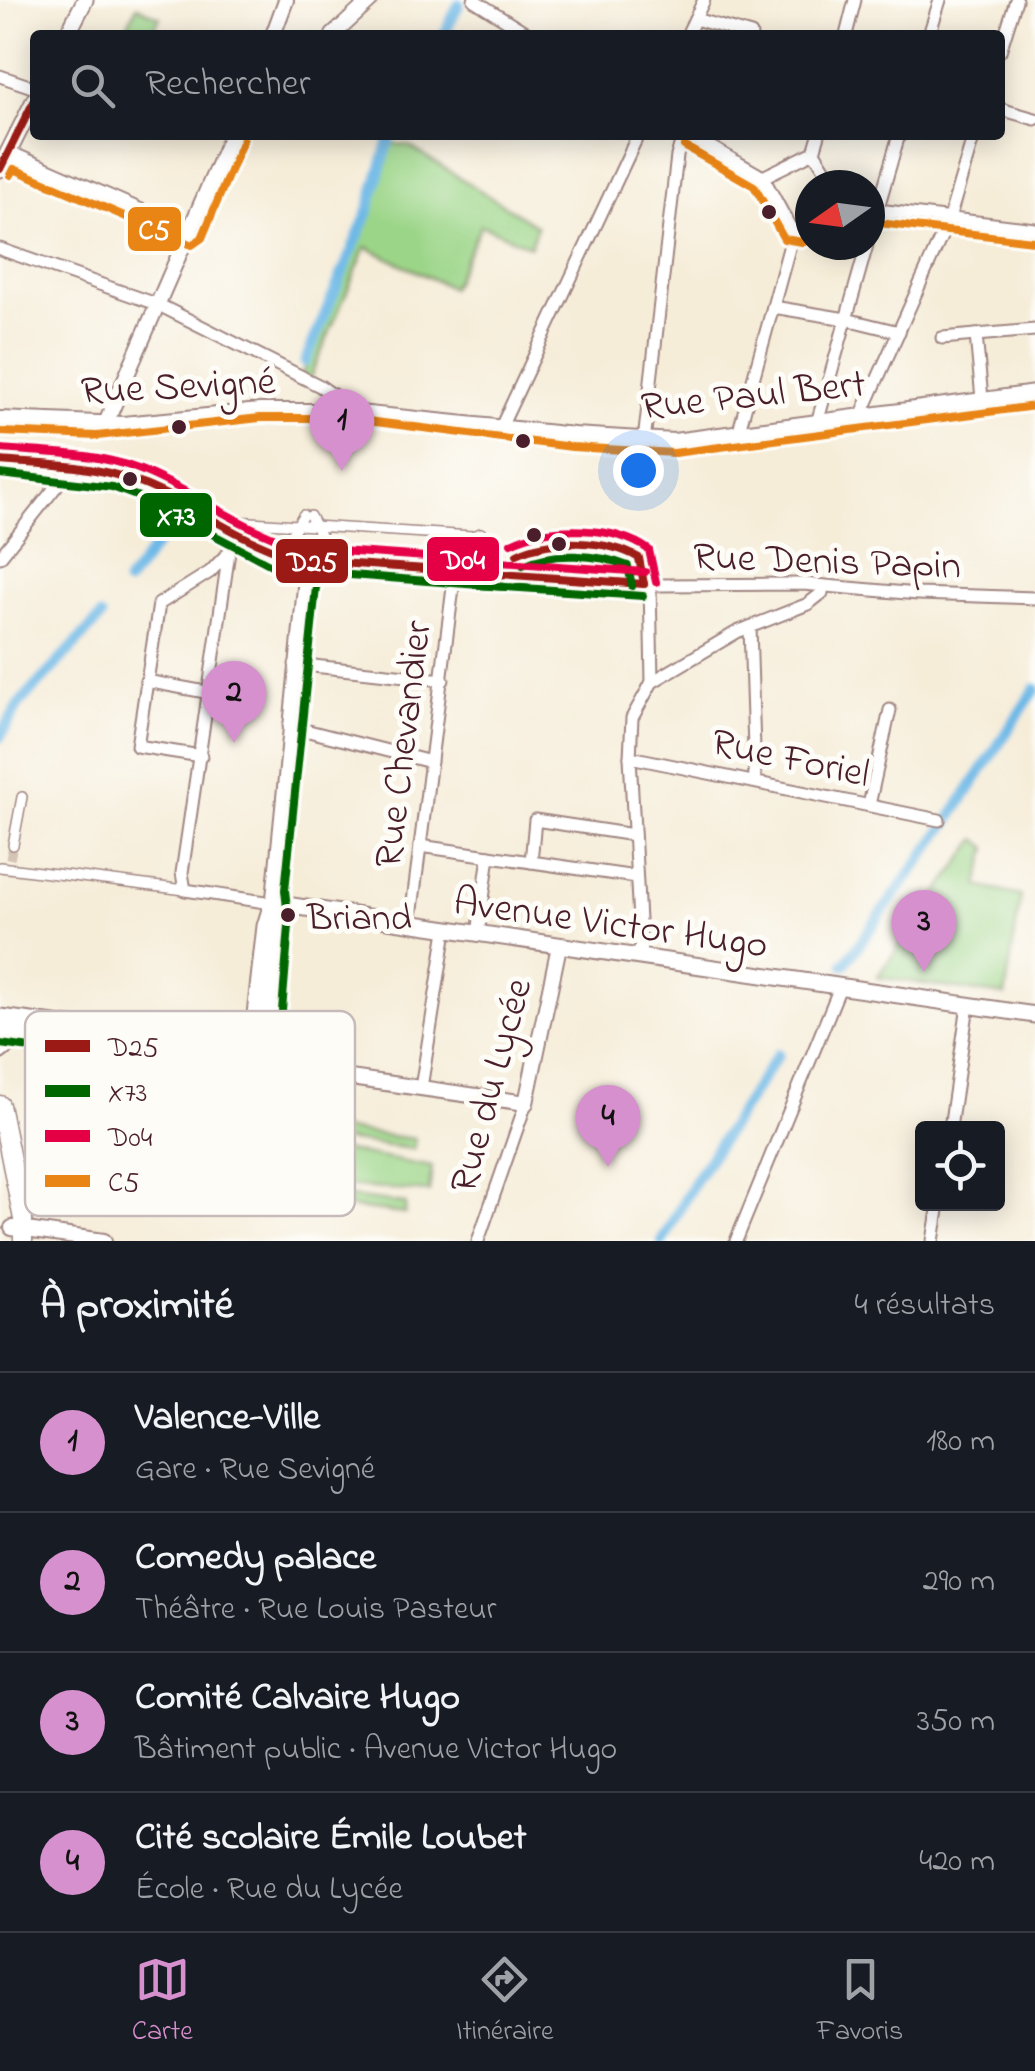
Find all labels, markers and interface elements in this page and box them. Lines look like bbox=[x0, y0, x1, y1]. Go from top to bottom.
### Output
search box bbox=[30, 30, 1005, 140]
text: Rechercher bbox=[145, 57, 311, 113]
icon: search bbox=[65, 58, 120, 113]
north arrow bbox=[795, 170, 885, 260]
unlabelled marker bbox=[759, 202, 779, 222]
line badge: C5 bbox=[126, 205, 183, 253]
text: C5 bbox=[138, 212, 170, 253]
street label: Rue Sevigné bbox=[79, 354, 277, 423]
street label: Rue Paul Bert bbox=[638, 356, 869, 439]
pin: 1 bbox=[310, 388, 374, 471]
unlabelled marker bbox=[169, 417, 189, 437]
unlabelled marker bbox=[513, 431, 533, 451]
your location bbox=[613, 445, 664, 496]
unlabelled marker bbox=[120, 469, 140, 489]
line badge: X73 bbox=[138, 491, 214, 539]
text: X73 bbox=[156, 498, 196, 539]
unlabelled marker bbox=[524, 525, 544, 545]
street label: Rue Denis Papin bbox=[692, 529, 962, 598]
unlabelled marker bbox=[549, 534, 569, 554]
line badge: D04 bbox=[425, 535, 501, 583]
line badge: D25 bbox=[274, 537, 350, 585]
text: D04 bbox=[439, 542, 486, 583]
text: D25 bbox=[285, 544, 337, 585]
street label: Rue Chevandier bbox=[361, 617, 450, 871]
pin: 2 bbox=[202, 660, 266, 743]
street label: Rue Foriel bbox=[706, 715, 875, 806]
street label: Avenue Victor Hugo bbox=[449, 874, 771, 977]
pin: 3 bbox=[892, 890, 956, 972]
place label: Briand bbox=[306, 892, 412, 948]
marker: Briand bbox=[278, 905, 298, 925]
street label: Rue du Lycée bbox=[436, 972, 550, 1200]
legend bbox=[25, 1011, 355, 1216]
text: D25 bbox=[107, 1029, 158, 1070]
text: X73 bbox=[108, 1074, 147, 1115]
pin: 4 bbox=[576, 1084, 640, 1167]
text: D04 bbox=[107, 1119, 153, 1160]
map controls bbox=[915, 1121, 1005, 1211]
button: locate bbox=[915, 1121, 1005, 1211]
text: C5 bbox=[108, 1164, 139, 1205]
text: À proximité bbox=[40, 1276, 234, 1337]
text: 4 résultats bbox=[855, 1283, 995, 1330]
text: Valence-Ville bbox=[135, 1391, 320, 1447]
text: 1 bbox=[67, 1419, 78, 1466]
text: 180 m bbox=[926, 1419, 995, 1466]
text: Gare · Rue Sevigné bbox=[135, 1447, 375, 1494]
text: Comedy palace bbox=[135, 1531, 376, 1587]
text: 2 bbox=[65, 1559, 80, 1606]
text: 290 m bbox=[923, 1559, 995, 1606]
text: Théâtre · Rue Louis Pasteur bbox=[135, 1587, 496, 1634]
text: Comité Calvaire Hugo bbox=[135, 1671, 460, 1727]
text: 3 bbox=[66, 1699, 79, 1746]
text: 350 m bbox=[917, 1699, 995, 1746]
text: Bâtiment public · Avenue Victor Hugo bbox=[135, 1727, 617, 1774]
text: Cité scolaire Émile Loubet bbox=[135, 1811, 526, 1867]
text: 4 bbox=[66, 1839, 79, 1886]
text: 420 m bbox=[919, 1839, 995, 1886]
text: École · Rue du Lycée bbox=[135, 1867, 403, 1914]
tab: Carte bbox=[132, 1952, 193, 2053]
tab: Itinéraire bbox=[456, 1952, 553, 2053]
tab: Favoris bbox=[817, 1952, 903, 2053]

